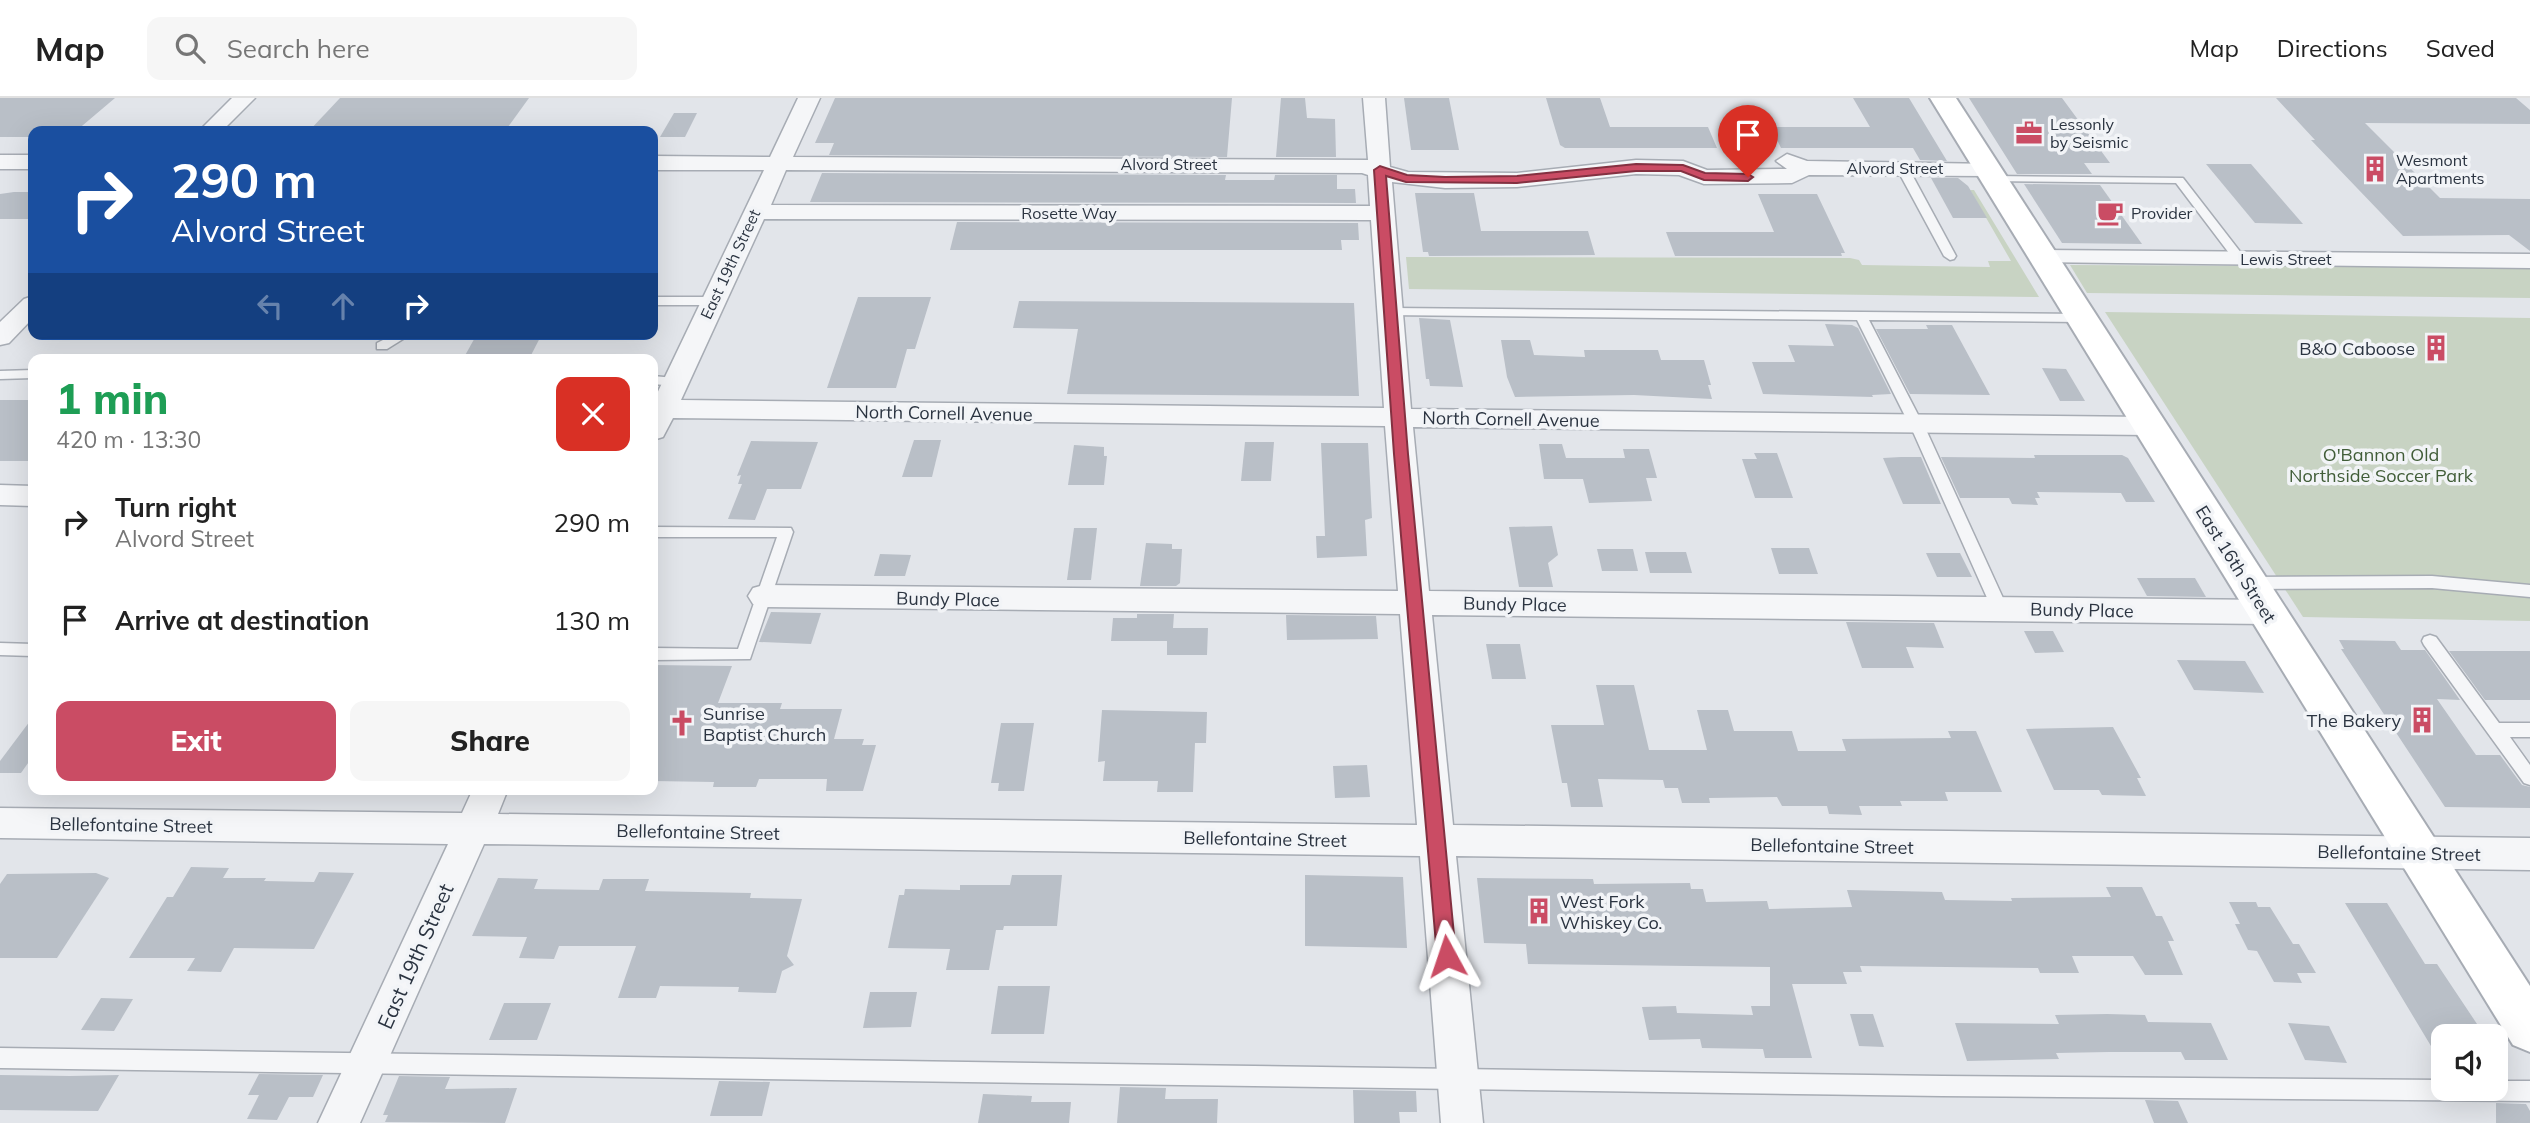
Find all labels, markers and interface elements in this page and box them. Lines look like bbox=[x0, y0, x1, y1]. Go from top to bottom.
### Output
search box bbox=[147, 17, 637, 80]
text: Map bbox=[35, 28, 105, 69]
icon: search bbox=[171, 29, 209, 67]
text: Search here bbox=[227, 32, 370, 65]
text: Map bbox=[2189, 33, 2239, 63]
text: Directions bbox=[2277, 33, 2388, 63]
text: Saved bbox=[2426, 33, 2495, 63]
pin bbox=[1718, 105, 1778, 177]
place label: Lessonly by Seismic bbox=[2050, 114, 2128, 152]
icon: arrive bbox=[1729, 116, 1767, 154]
office icon: Lessonly by Seismic bbox=[2014, 118, 2044, 148]
text: 290 m bbox=[171, 149, 317, 210]
place label: Wesmont Apartments bbox=[2396, 150, 2485, 188]
icon: right bbox=[56, 154, 147, 245]
street label: Alvord Street bbox=[1121, 154, 1218, 174]
building icon: Wesmont Apartments bbox=[2360, 154, 2390, 184]
street label: Alvord Street bbox=[1847, 158, 1944, 178]
cafe icon: Provider bbox=[2095, 198, 2125, 228]
street label: Rosette Way bbox=[1021, 203, 1117, 223]
place label: Provider bbox=[2131, 203, 2193, 223]
street label: East 19th Street bbox=[696, 205, 764, 322]
text: Alvord Street bbox=[171, 210, 365, 250]
street label: Lewis Street bbox=[2240, 249, 2332, 269]
icon: left bbox=[251, 287, 289, 325]
icon: ahead bbox=[324, 287, 362, 325]
icon: right bbox=[397, 287, 435, 325]
building icon: B&O Caboose bbox=[2421, 333, 2451, 363]
place label: B&O Caboose bbox=[2299, 337, 2415, 360]
text: 1 min bbox=[56, 372, 169, 425]
button: close bbox=[556, 377, 630, 451]
street label: North Cornell Avenue bbox=[855, 400, 1033, 426]
street label: North Cornell Avenue bbox=[1422, 406, 1600, 432]
text: 420 m · 13:30 bbox=[56, 425, 201, 454]
park label: O'Bannon Old Northside Soccer Park bbox=[2289, 443, 2474, 487]
text: Turn right bbox=[115, 491, 236, 524]
street label: East 16th Street bbox=[2191, 501, 2281, 627]
icon: right bbox=[56, 503, 94, 541]
text: 290 m bbox=[554, 506, 630, 539]
text: Alvord Street bbox=[115, 524, 254, 553]
street label: Bundy Place bbox=[896, 587, 1000, 611]
street label: Bundy Place bbox=[1463, 592, 1567, 616]
street label: Bundy Place bbox=[2030, 598, 2134, 622]
icon: arrive bbox=[56, 601, 94, 639]
text: Arrive at destination bbox=[115, 604, 370, 637]
text: 130 m bbox=[554, 604, 630, 637]
button: Exit bbox=[56, 701, 336, 781]
button: Share bbox=[350, 701, 630, 781]
place label: Sunrise Baptist Church bbox=[703, 702, 826, 746]
building icon: The Bakery bbox=[2407, 705, 2437, 735]
church icon: Sunrise Baptist Church bbox=[667, 708, 697, 738]
place label: The Bakery bbox=[2307, 709, 2401, 732]
street label: Bellefontaine Street bbox=[49, 812, 213, 838]
street label: Bellefontaine Street bbox=[616, 819, 780, 845]
street label: Bellefontaine Street bbox=[1183, 826, 1347, 852]
street label: Bellefontaine Street bbox=[1750, 833, 1914, 859]
street label: Bellefontaine Street bbox=[2317, 840, 2481, 866]
street label: East 19th Street bbox=[371, 879, 459, 1033]
place label: West Fork Whiskey Co. bbox=[1560, 890, 1662, 934]
building icon: West Fork Whiskey Co. bbox=[1524, 896, 1554, 926]
position arrow bbox=[1410, 919, 1484, 993]
map controls bbox=[2431, 1024, 2508, 1101]
button: sound bbox=[2431, 1024, 2508, 1101]

